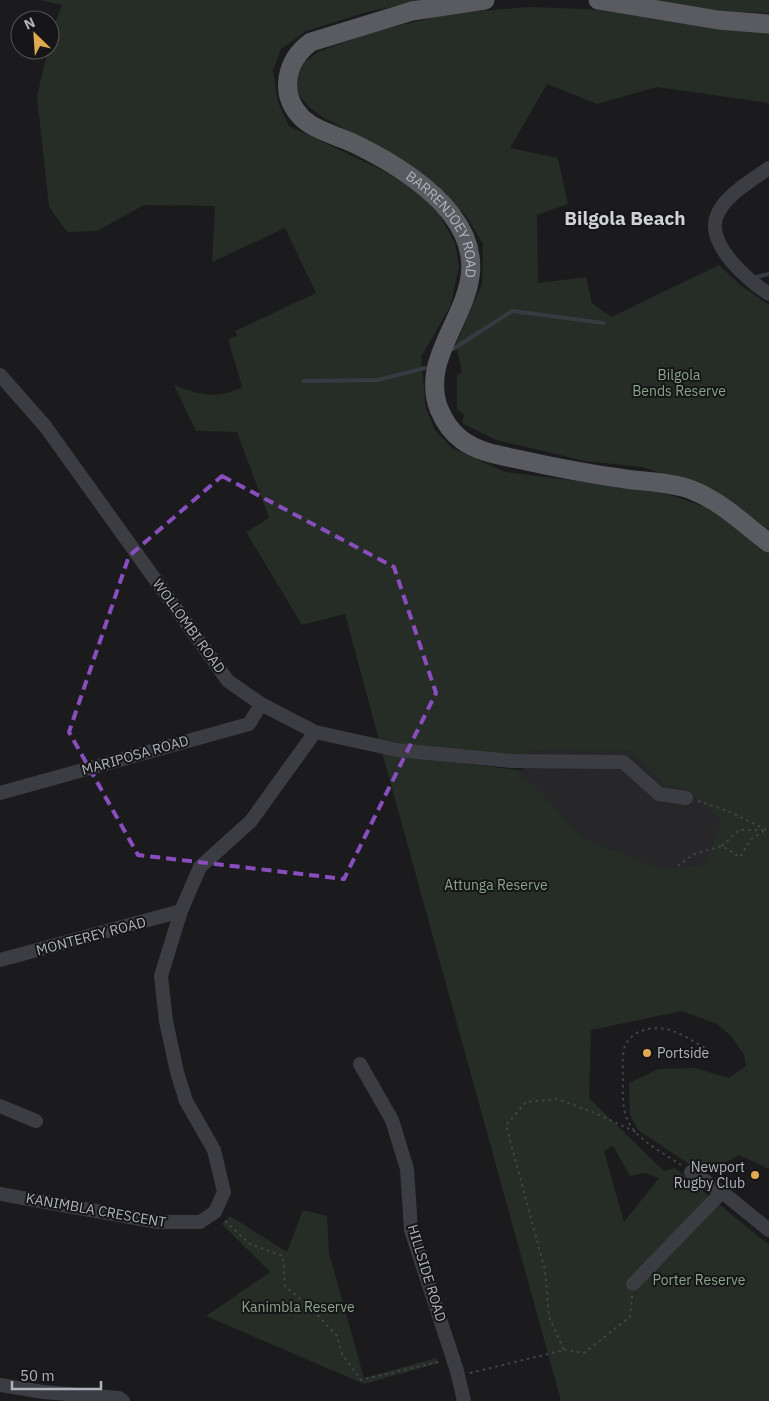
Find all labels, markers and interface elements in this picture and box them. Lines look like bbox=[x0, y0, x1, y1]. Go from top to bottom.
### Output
north arrow bbox=[10, 10, 60, 60]
text: N bbox=[21, 13, 38, 34]
street label: BARRENJOEY ROAD bbox=[403, 167, 480, 279]
district label: Bilgola Beach bbox=[564, 206, 686, 230]
park label: Bilgola Bends Reserve bbox=[632, 366, 726, 400]
street label: WOLLOMBI ROAD bbox=[149, 575, 229, 677]
street label: MARIPOSA ROAD bbox=[79, 731, 191, 779]
park label: Attunga Reserve bbox=[444, 876, 548, 894]
street label: MONTEREY ROAD bbox=[34, 913, 148, 959]
place label: Portside bbox=[657, 1044, 710, 1062]
marker: Portside bbox=[641, 1047, 653, 1059]
place label: Newport Rugby Club bbox=[674, 1158, 745, 1192]
marker: Newport Rugby Club bbox=[749, 1169, 761, 1181]
street label: KANIMBLA CRESCENT bbox=[24, 1189, 168, 1231]
street label: HILLSIDE ROAD bbox=[404, 1222, 450, 1324]
park label: Porter Reserve bbox=[653, 1271, 746, 1289]
park label: Kanimbla Reserve bbox=[241, 1298, 355, 1316]
scale bar bbox=[12, 1358, 101, 1390]
text: 50 m bbox=[20, 1366, 55, 1385]

